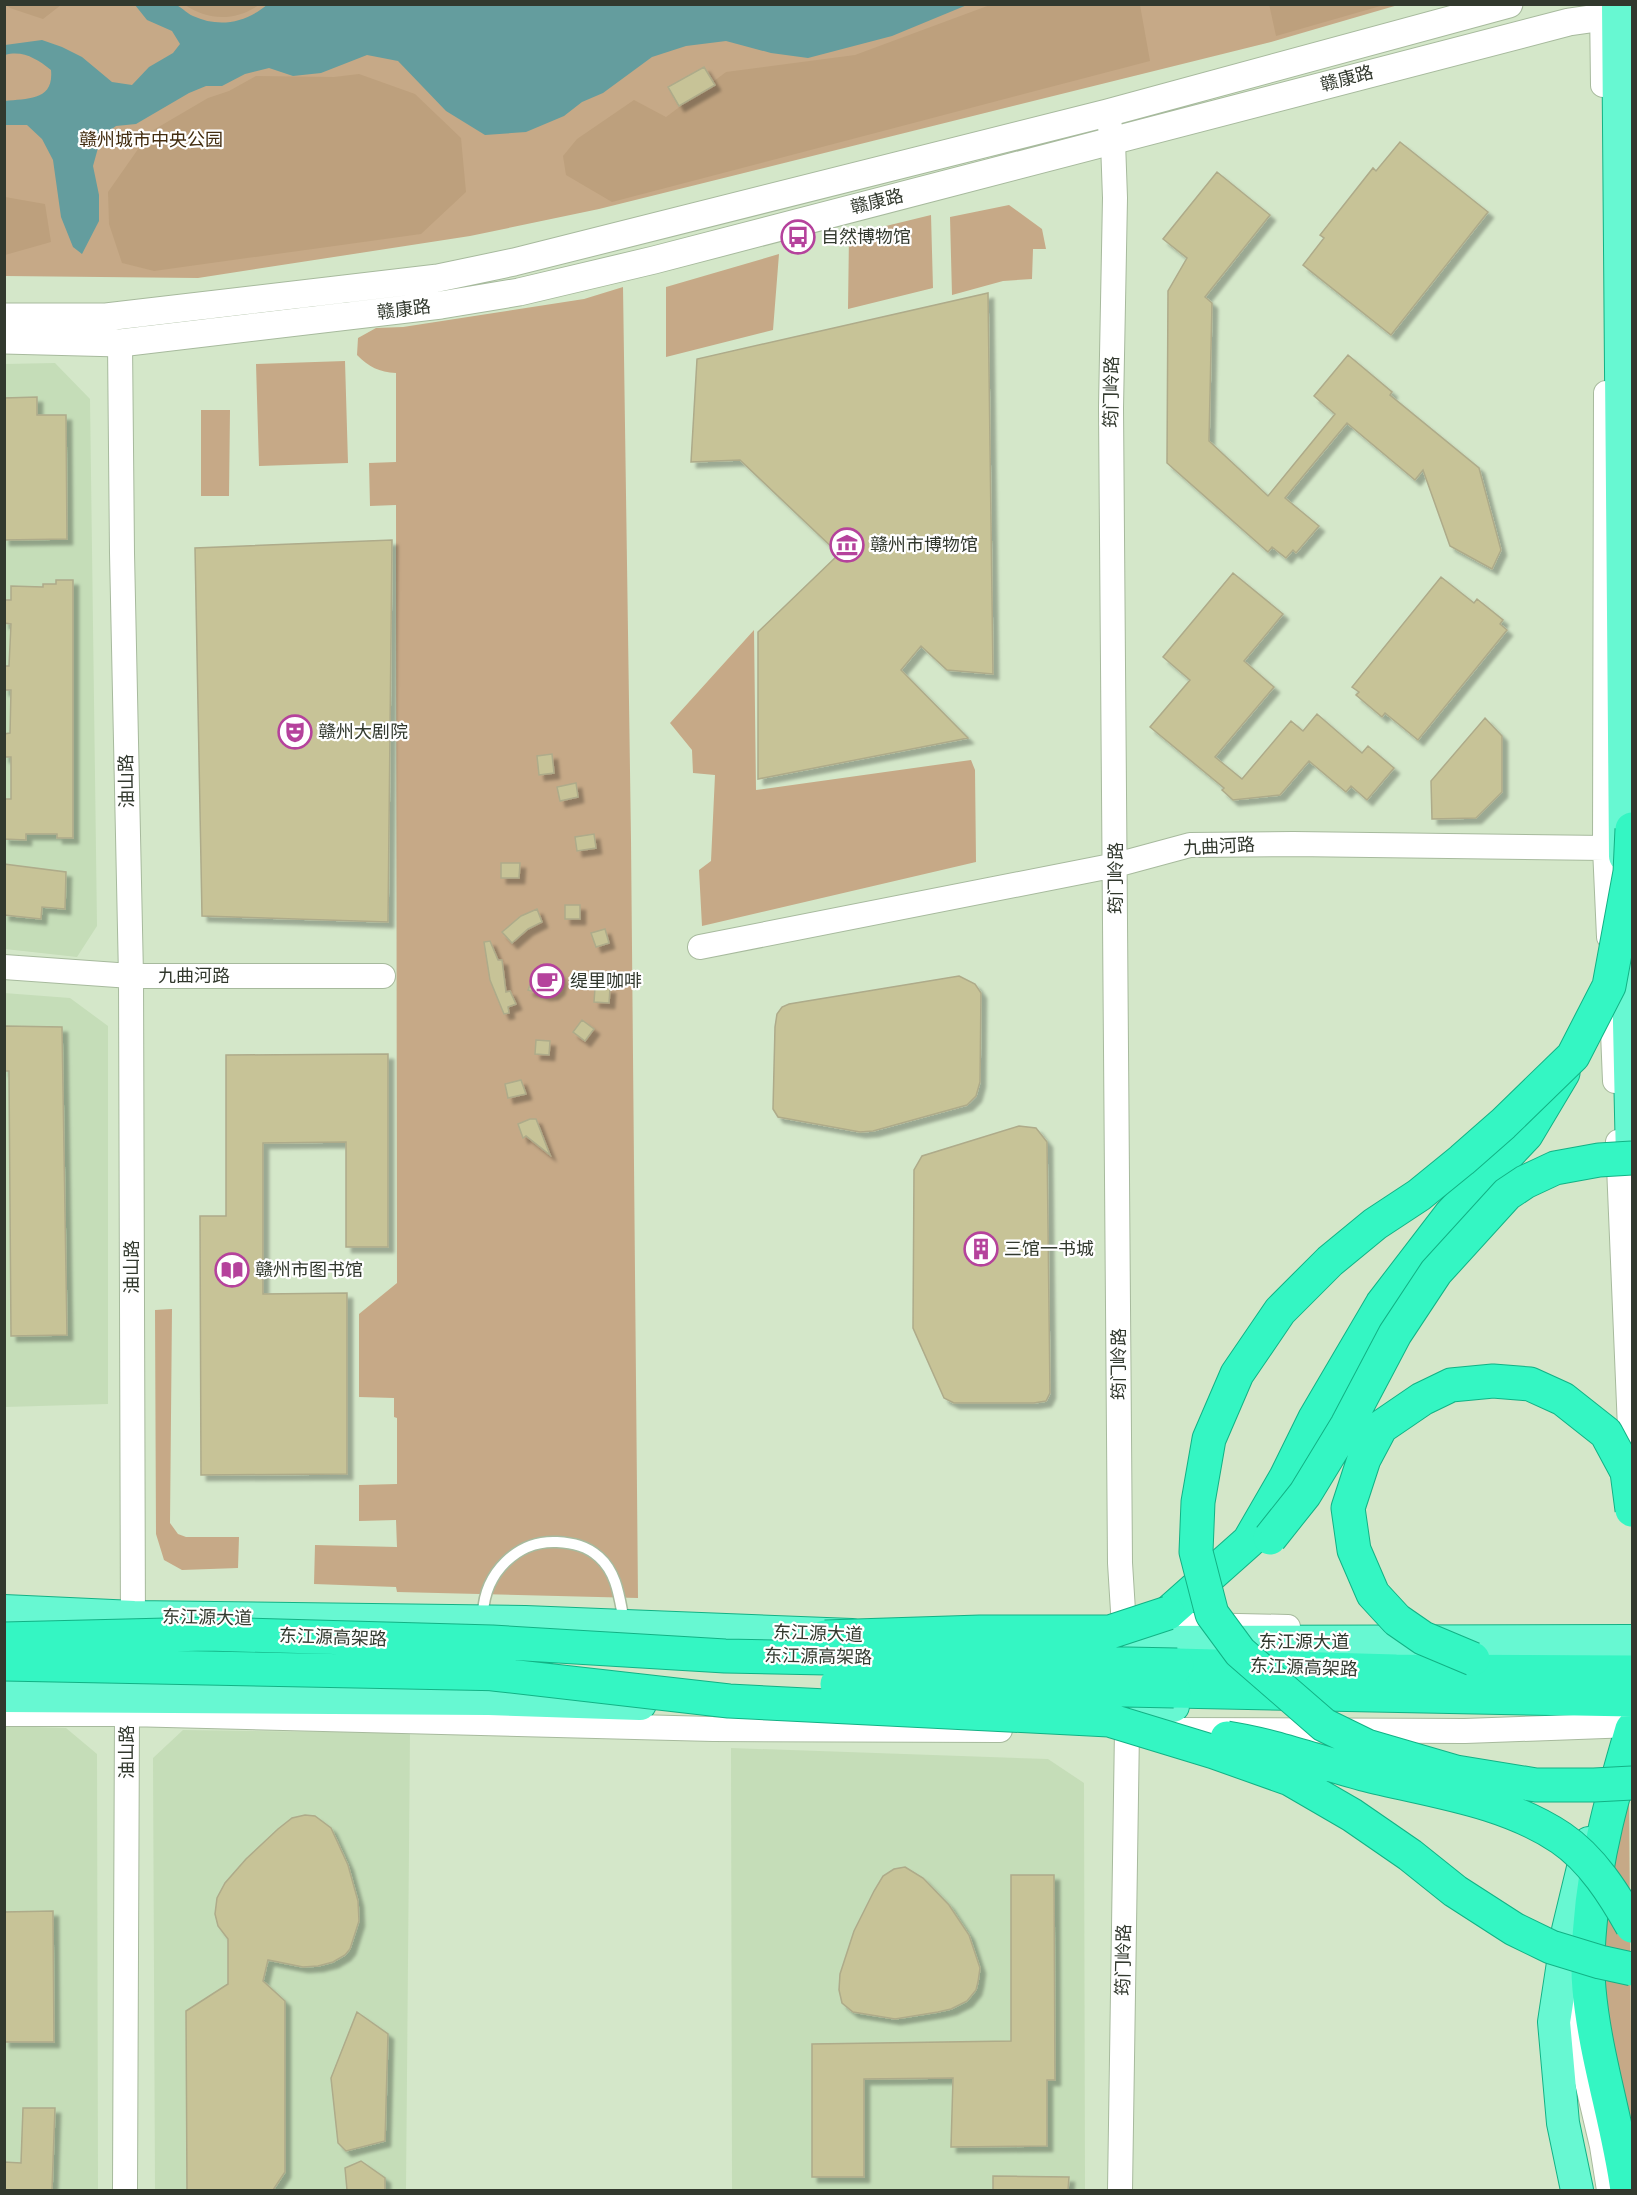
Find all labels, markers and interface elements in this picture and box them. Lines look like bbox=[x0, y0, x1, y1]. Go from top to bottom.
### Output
street label: 赣康路 bbox=[1318, 62, 1376, 96]
park label: 赣州城市中央公园 bbox=[79, 130, 223, 151]
street label: 赣康路 bbox=[848, 185, 906, 219]
bus stop icon: 自然博物馆 bbox=[780, 219, 816, 255]
place label: 自然博物馆 bbox=[821, 227, 911, 248]
street label: 赣康路 bbox=[376, 296, 432, 324]
street label: 筠门岭路 bbox=[1101, 356, 1123, 428]
museum icon: 赣州市博物馆 bbox=[829, 527, 865, 563]
place label: 赣州市博物馆 bbox=[870, 535, 978, 556]
theatre icon: 赣州大剧院 bbox=[277, 714, 313, 750]
place label: 赣州大剧院 bbox=[318, 722, 408, 743]
street label: 油山路 bbox=[116, 754, 138, 808]
street label: 九曲河路 bbox=[1182, 835, 1256, 859]
street label: 筠门岭路 bbox=[1106, 842, 1127, 914]
cafe icon: 缇里咖啡 bbox=[529, 963, 565, 999]
street label: 九曲河路 bbox=[158, 966, 230, 987]
place label: 缇里咖啡 bbox=[570, 971, 642, 992]
building icon: 三馆一书城 bbox=[963, 1231, 999, 1267]
place label: 三馆一书城 bbox=[1004, 1239, 1094, 1260]
street label: 油山路 bbox=[122, 1240, 143, 1294]
library icon: 赣州市图书馆 bbox=[214, 1252, 250, 1288]
place label: 赣州市图书馆 bbox=[255, 1260, 363, 1281]
street label: 筠门岭路 bbox=[1109, 1328, 1130, 1400]
street label: 东江源大道 bbox=[162, 1607, 252, 1629]
street label: 东江源大道 bbox=[773, 1622, 863, 1646]
street label: 东江源高架路 bbox=[279, 1626, 387, 1650]
street label: 东江源大道 bbox=[1259, 1632, 1349, 1653]
street label: 东江源高架路 bbox=[764, 1646, 872, 1668]
street label: 东江源高架路 bbox=[1250, 1656, 1358, 1680]
street label: 油山路 bbox=[117, 1725, 138, 1779]
street label: 筠门岭路 bbox=[1113, 1924, 1135, 1996]

